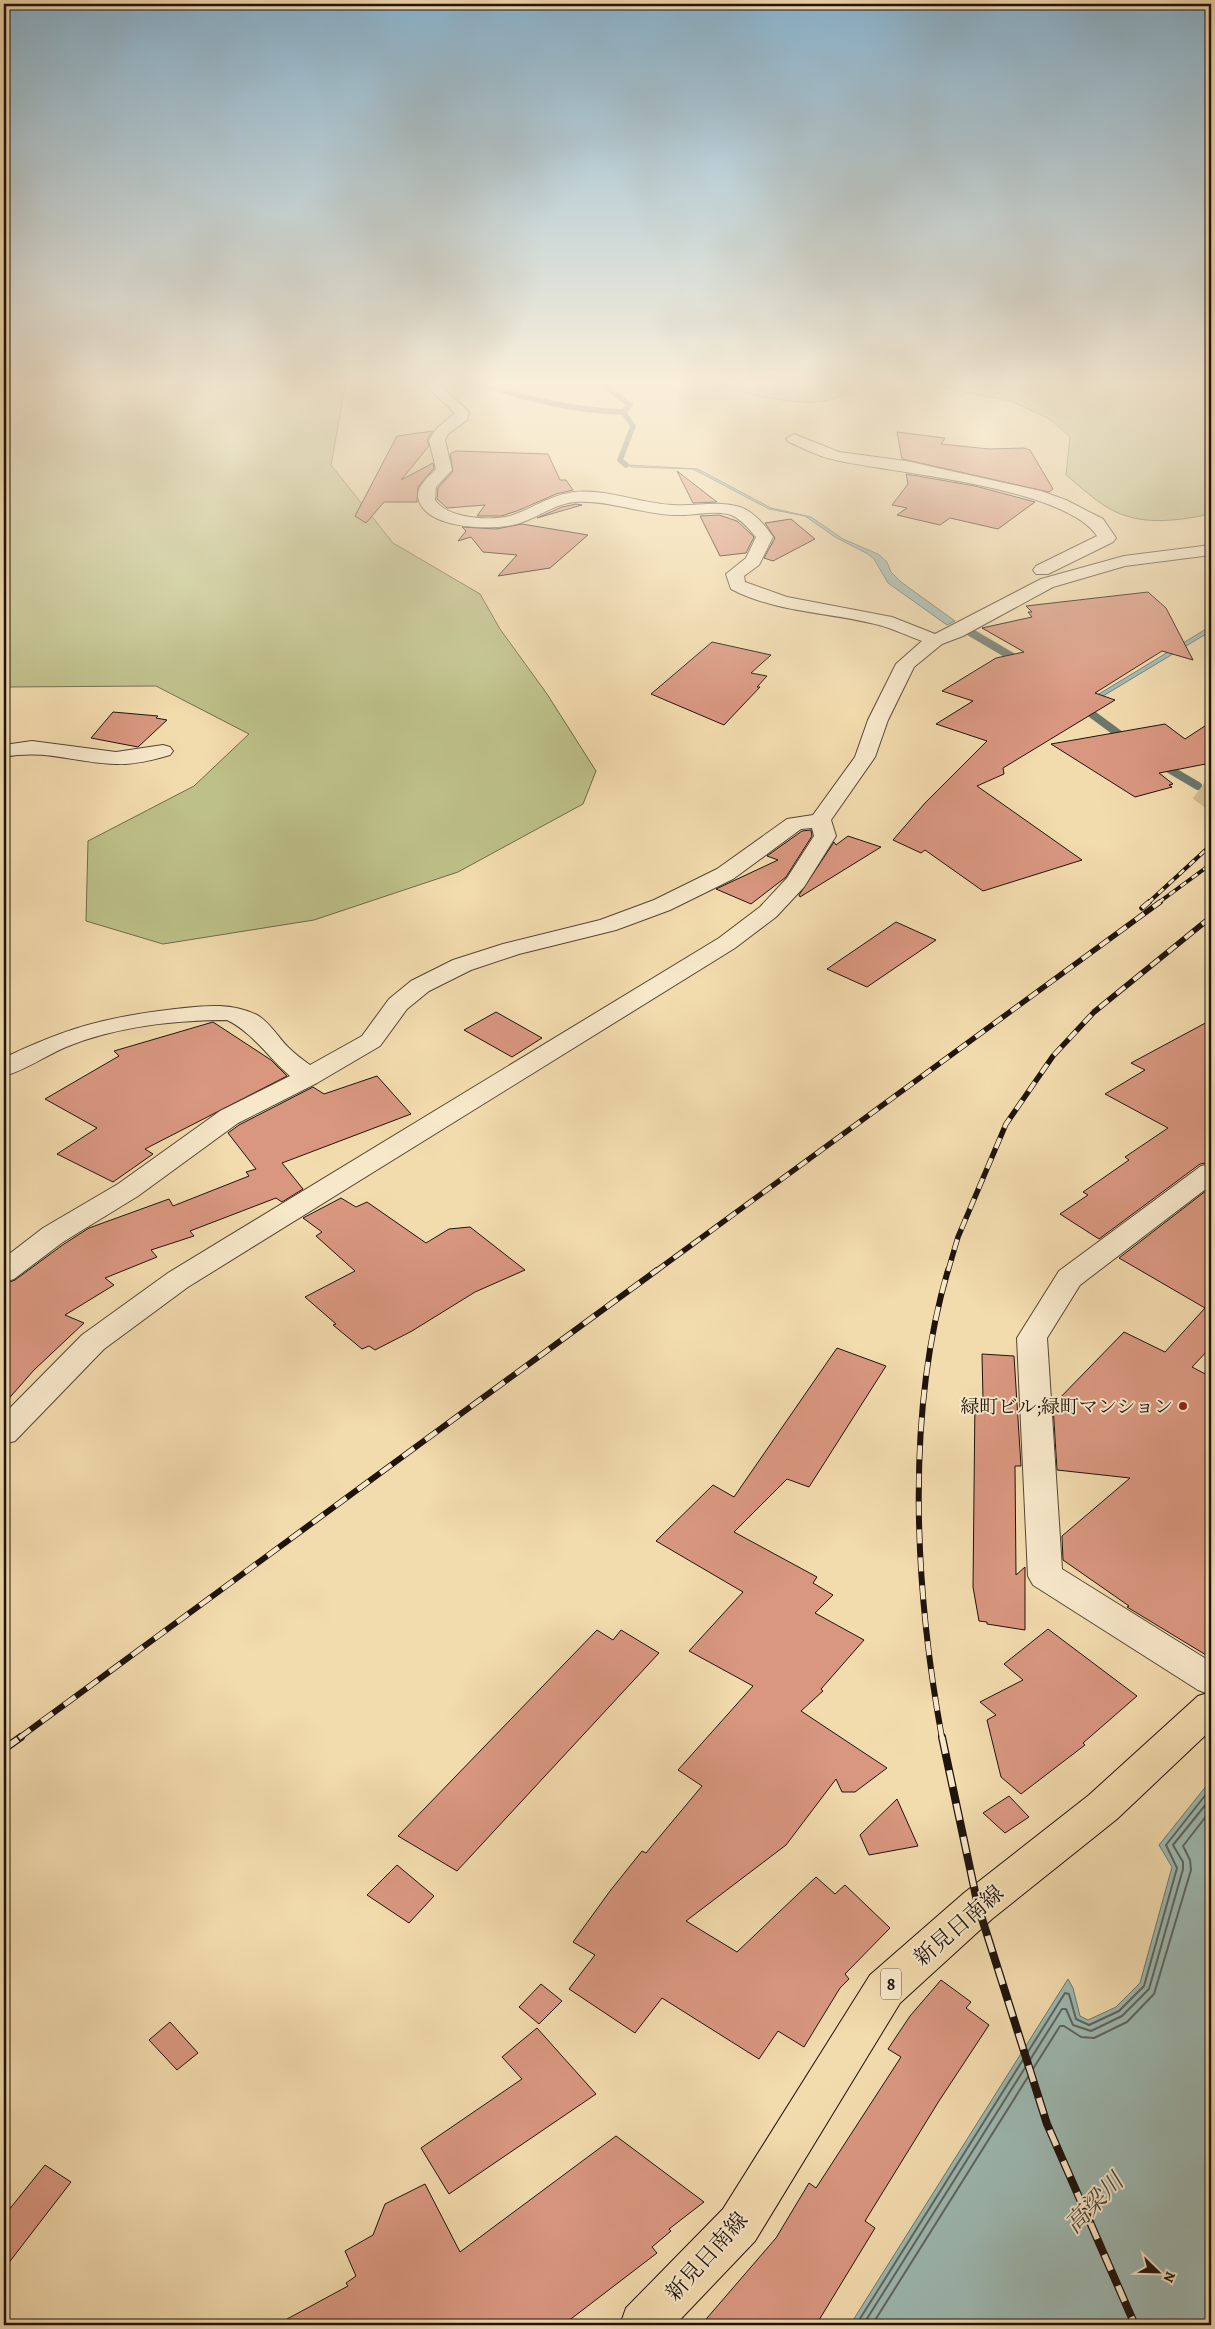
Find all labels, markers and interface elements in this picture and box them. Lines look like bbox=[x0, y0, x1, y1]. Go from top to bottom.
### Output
place label: 緑町ビル;緑町マンション bbox=[960, 1394, 1173, 1420]
marker: 緑町ビル;緑町マンション bbox=[1177, 1400, 1189, 1412]
street label: 新見日南線 bbox=[907, 1878, 1010, 1973]
road number: 8 bbox=[881, 1968, 901, 2000]
water label: 高梁川 bbox=[1057, 2164, 1133, 2240]
street label: 新見日南線 bbox=[659, 2206, 755, 2308]
north arrow bbox=[1132, 2246, 1182, 2296]
text: N bbox=[1159, 2268, 1180, 2285]

